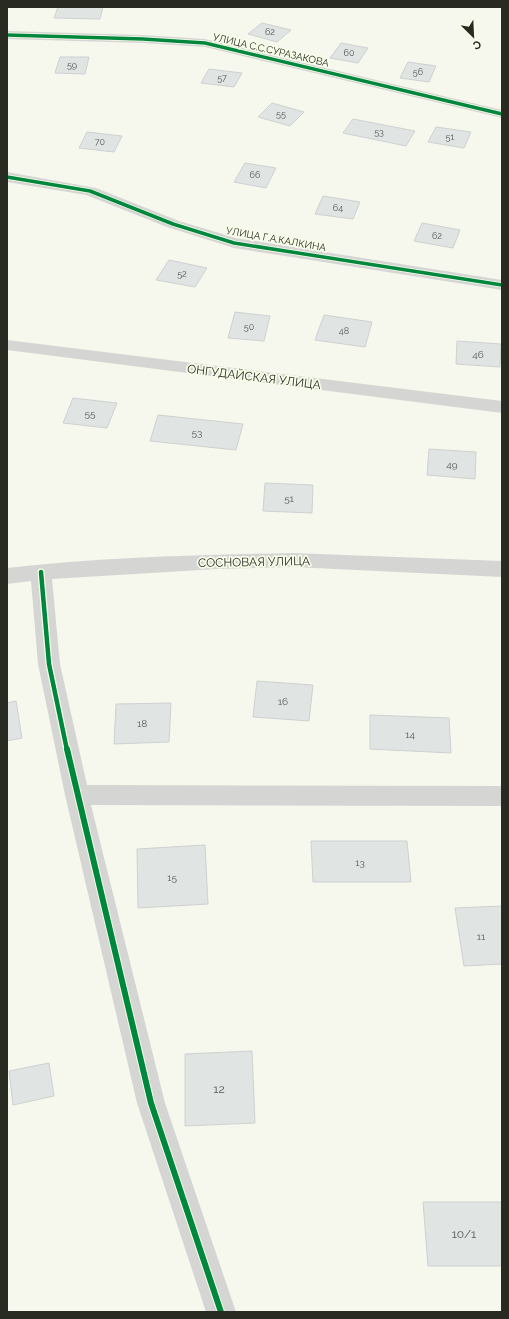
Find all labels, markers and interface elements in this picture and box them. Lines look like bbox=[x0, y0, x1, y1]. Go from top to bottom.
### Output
north arrow bbox=[453, 16, 493, 56]
house number: 62 bbox=[265, 27, 275, 37]
street label: УЛИЦА С.С.СУРАЗАКОВА bbox=[212, 31, 330, 69]
text: С bbox=[470, 37, 483, 52]
house number: 60 bbox=[344, 48, 355, 58]
house number: 59 bbox=[67, 60, 77, 70]
house number: 56 bbox=[413, 67, 424, 77]
house number: 57 bbox=[217, 73, 227, 83]
house number: 55 bbox=[276, 109, 286, 119]
house number: 53 bbox=[374, 127, 384, 137]
house number: 51 bbox=[446, 132, 455, 142]
house number: 70 bbox=[95, 137, 106, 147]
house number: 66 bbox=[250, 170, 261, 180]
house number: 64 bbox=[333, 203, 343, 213]
street label: УЛИЦА Г.А.КАЛКИНА bbox=[225, 225, 327, 253]
house number: 62 bbox=[432, 231, 442, 241]
house number: 52 bbox=[177, 269, 187, 279]
house number: 50 bbox=[244, 322, 255, 332]
house number: 48 bbox=[339, 326, 349, 336]
house number: 46 bbox=[472, 349, 484, 360]
street label: ОНГУДАЙСКАЯ УЛИЦА bbox=[186, 362, 322, 392]
house number: 55 bbox=[85, 408, 96, 419]
house number: 53 bbox=[192, 427, 202, 438]
house number: 49 bbox=[446, 459, 458, 470]
house number: 51 bbox=[284, 493, 295, 504]
street label: СОСНОВАЯ УЛИЦА bbox=[198, 554, 310, 570]
house number: 16 bbox=[278, 696, 288, 707]
house number: 18 bbox=[137, 718, 147, 729]
house number: 14 bbox=[405, 729, 415, 740]
house number: 13 bbox=[355, 857, 365, 868]
house number: 15 bbox=[167, 872, 177, 883]
house number: 11 bbox=[477, 931, 486, 942]
house number: 12 bbox=[213, 1082, 225, 1096]
house number: 10/1 bbox=[452, 1227, 476, 1241]

